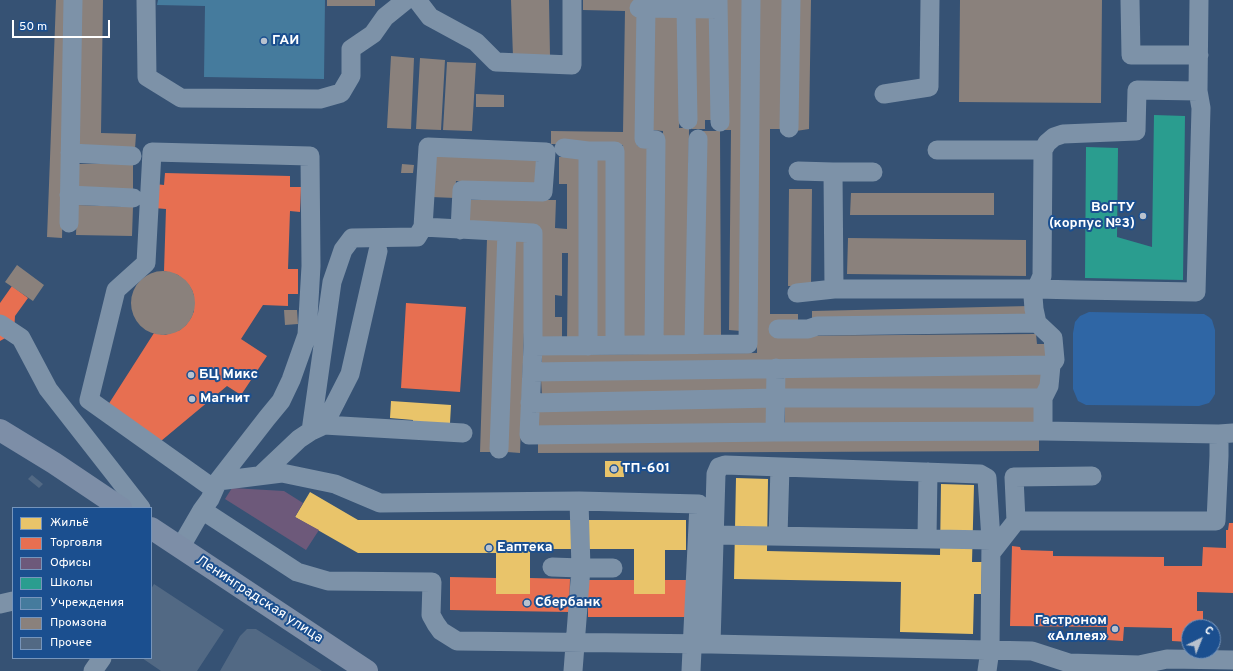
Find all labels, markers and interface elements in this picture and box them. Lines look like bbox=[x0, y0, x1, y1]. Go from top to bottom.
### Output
scale bar bbox=[14, 12, 112, 38]
text: 50 m bbox=[19, 19, 47, 35]
place label: ГАИ bbox=[272, 33, 299, 49]
marker: ГАИ bbox=[259, 36, 269, 46]
place label: ВоГТУ (корпус №3) bbox=[1049, 200, 1135, 232]
marker: ВоГТУ (корпус №3) bbox=[1138, 211, 1148, 221]
place label: БЦ Микс bbox=[199, 367, 258, 383]
marker: БЦ Микс bbox=[186, 370, 196, 380]
place label: Магнит bbox=[200, 391, 250, 407]
marker: Магнит bbox=[187, 394, 197, 404]
place label: ТП-601 bbox=[622, 461, 670, 477]
marker: ТП-601 bbox=[609, 464, 619, 474]
legend bbox=[12, 507, 152, 659]
text: Жильё bbox=[50, 515, 89, 531]
text: Торговля bbox=[50, 535, 102, 551]
place label: Еаптека bbox=[497, 540, 553, 556]
marker: Еаптека bbox=[484, 543, 494, 553]
street label: Ленинградская улица bbox=[192, 553, 326, 647]
text: Офисы bbox=[50, 555, 91, 571]
text: Школы bbox=[50, 575, 93, 591]
text: Учреждения bbox=[50, 595, 124, 611]
place label: Сбербанк bbox=[535, 595, 601, 611]
marker: Сбербанк bbox=[522, 598, 532, 608]
place label: Гастроном «Аллея» bbox=[1035, 613, 1107, 646]
text: Промзона bbox=[50, 615, 107, 631]
north arrow bbox=[1181, 619, 1221, 659]
text: С bbox=[1201, 623, 1216, 638]
marker: Гастроном «Аллея» bbox=[1110, 624, 1120, 634]
text: Прочее bbox=[50, 635, 92, 651]

